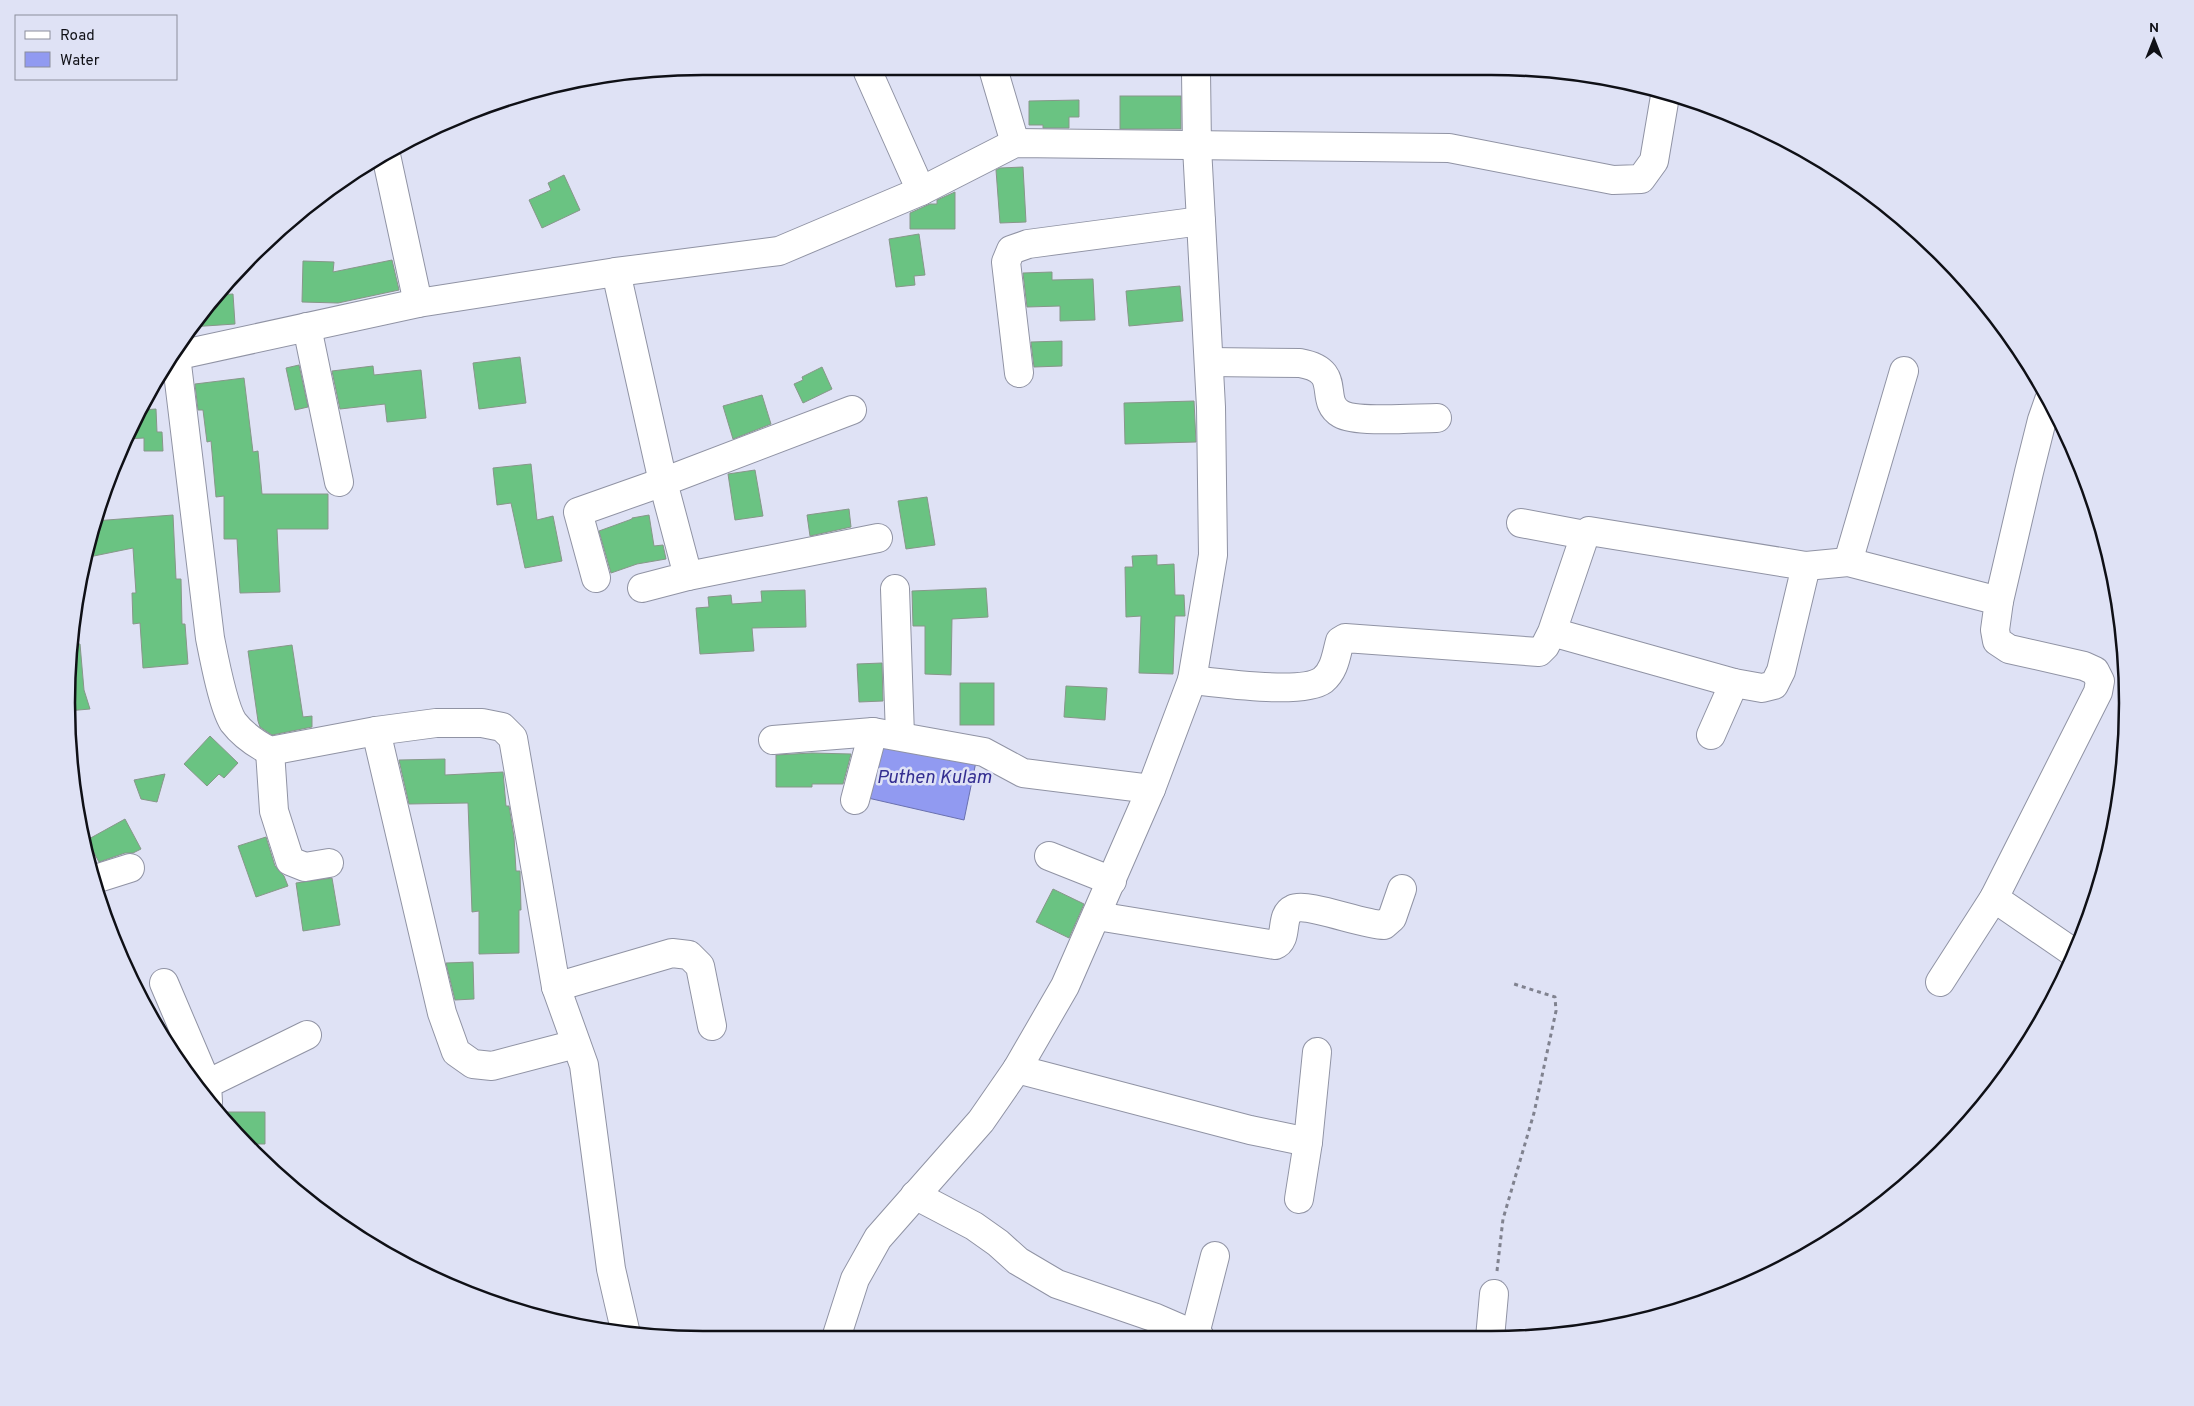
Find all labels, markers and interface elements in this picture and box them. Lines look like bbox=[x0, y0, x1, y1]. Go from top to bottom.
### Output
legend bbox=[15, 15, 178, 80]
north arrow bbox=[2129, 15, 2179, 65]
text: N bbox=[2149, 20, 2159, 37]
text: Road bbox=[60, 27, 95, 46]
text: Water bbox=[60, 52, 100, 71]
water label: Puthen Kulam bbox=[876, 766, 992, 790]

